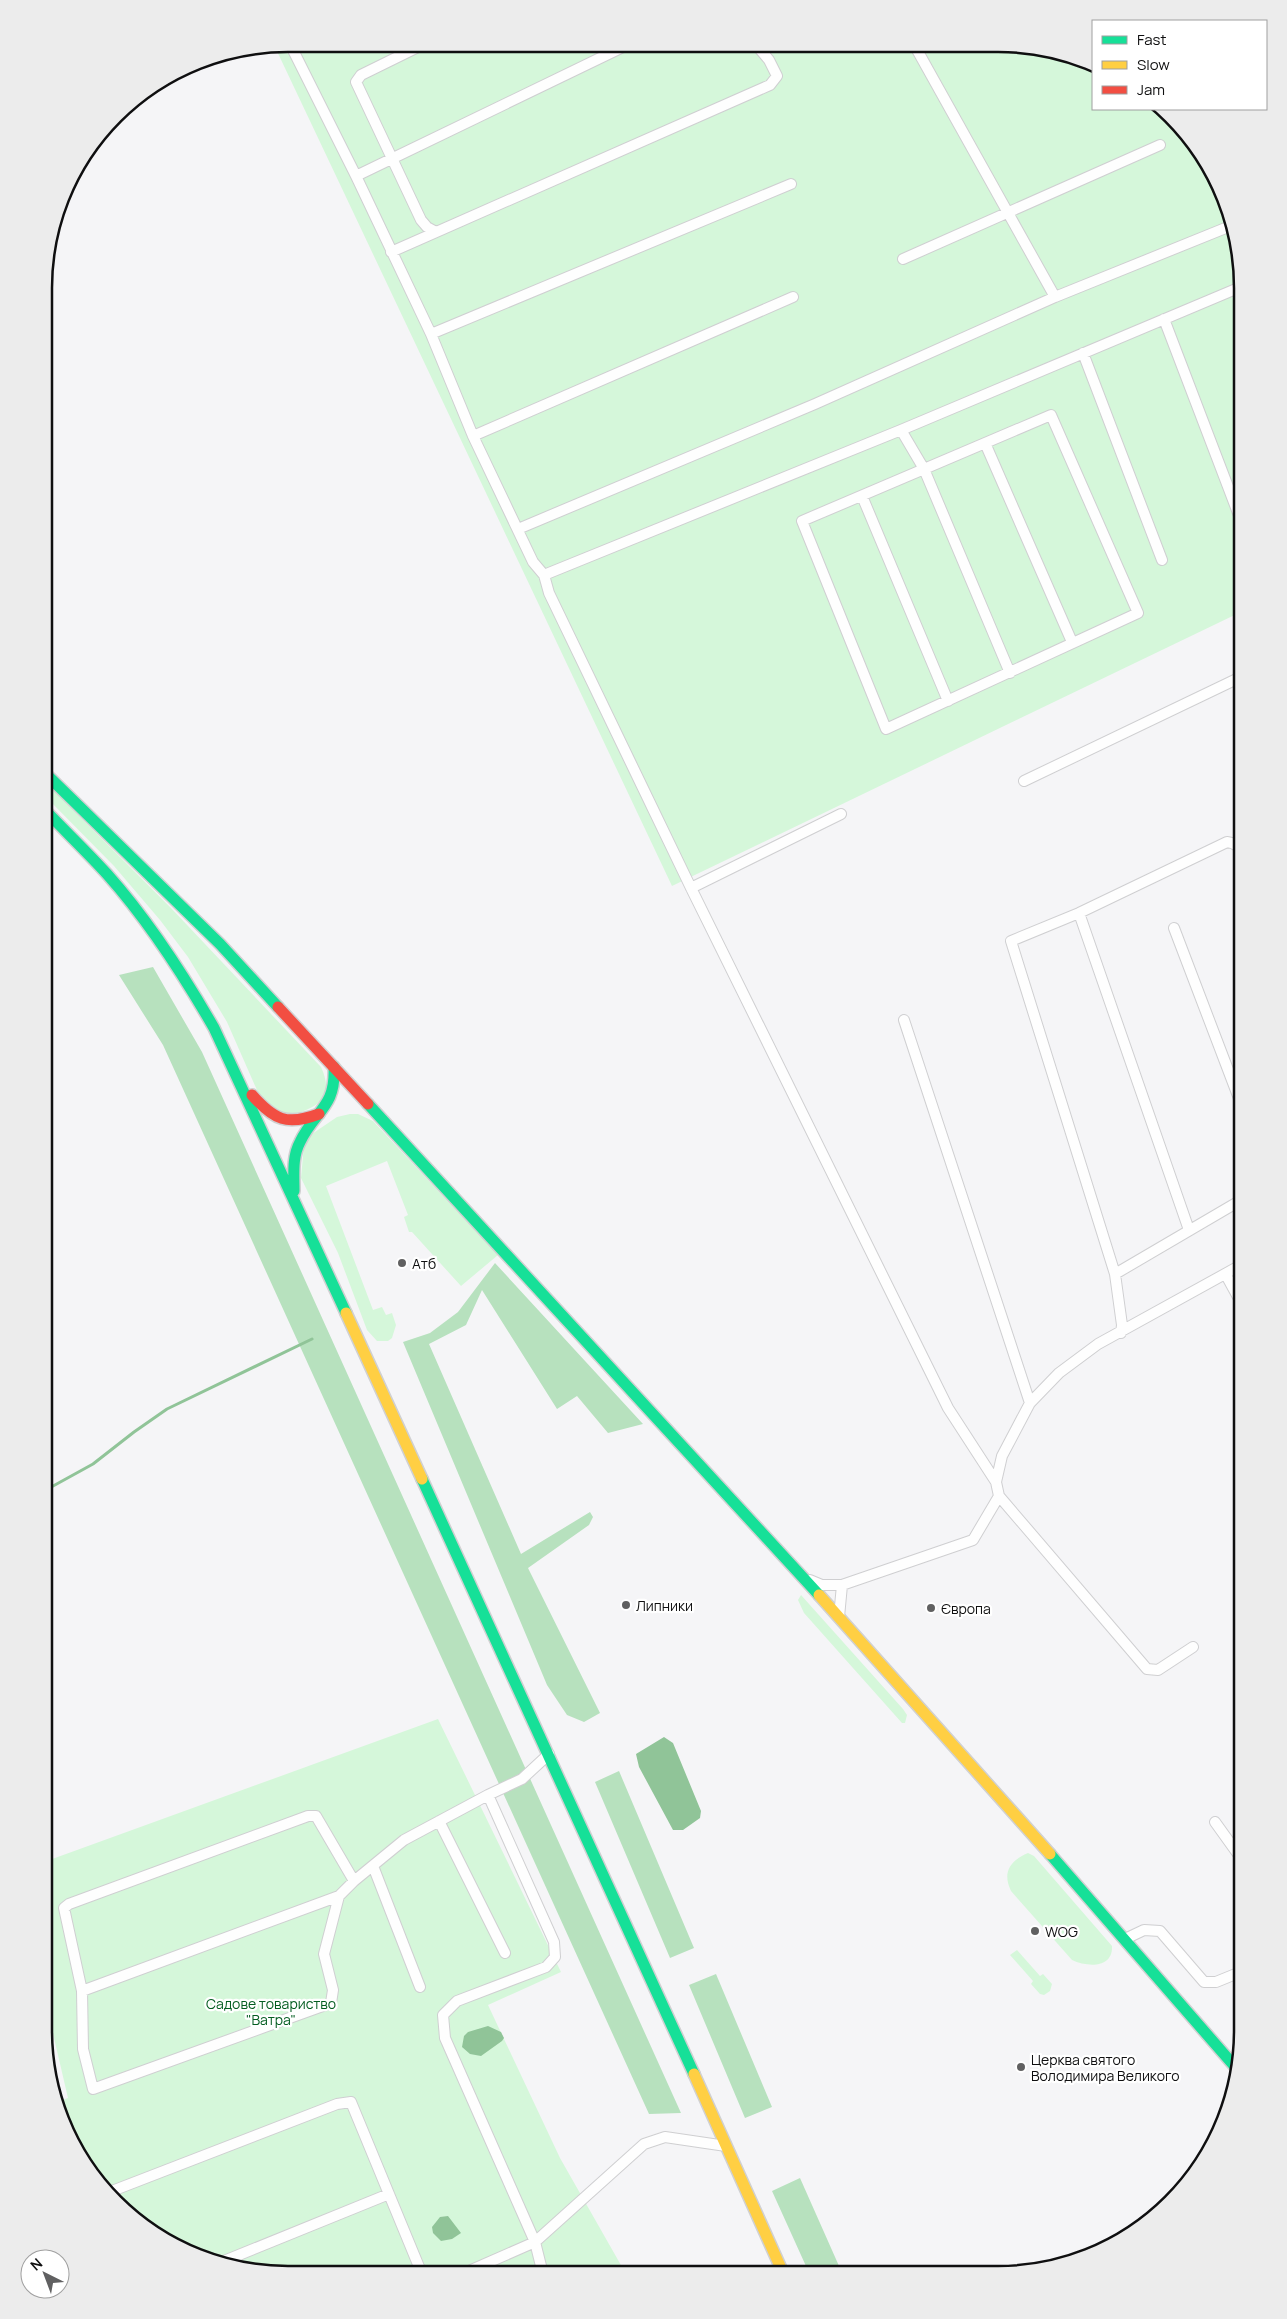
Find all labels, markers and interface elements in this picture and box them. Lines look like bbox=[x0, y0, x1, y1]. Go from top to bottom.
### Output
legend bbox=[1092, 20, 1267, 110]
text: Fast bbox=[1137, 29, 1166, 50]
text: Slow bbox=[1137, 54, 1170, 75]
text: Jam bbox=[1137, 79, 1165, 100]
place label: Атб bbox=[412, 1254, 436, 1273]
marker: Атб bbox=[396, 1257, 408, 1269]
place label: Липники bbox=[636, 1596, 693, 1615]
marker: Липники bbox=[620, 1599, 632, 1611]
place label: Європа bbox=[941, 1599, 991, 1618]
marker: Європа bbox=[925, 1602, 937, 1614]
place label: WOG bbox=[1045, 1922, 1078, 1941]
marker: WOG bbox=[1029, 1925, 1041, 1937]
park label: Садове товариство "Ватра" bbox=[206, 1994, 336, 2029]
place label: Церква святого Володимира Великого bbox=[1031, 2050, 1180, 2085]
marker: Церква святого Володимира Великого bbox=[1015, 2061, 1027, 2073]
north arrow bbox=[20, 2249, 70, 2299]
text: N bbox=[26, 2254, 46, 2274]

